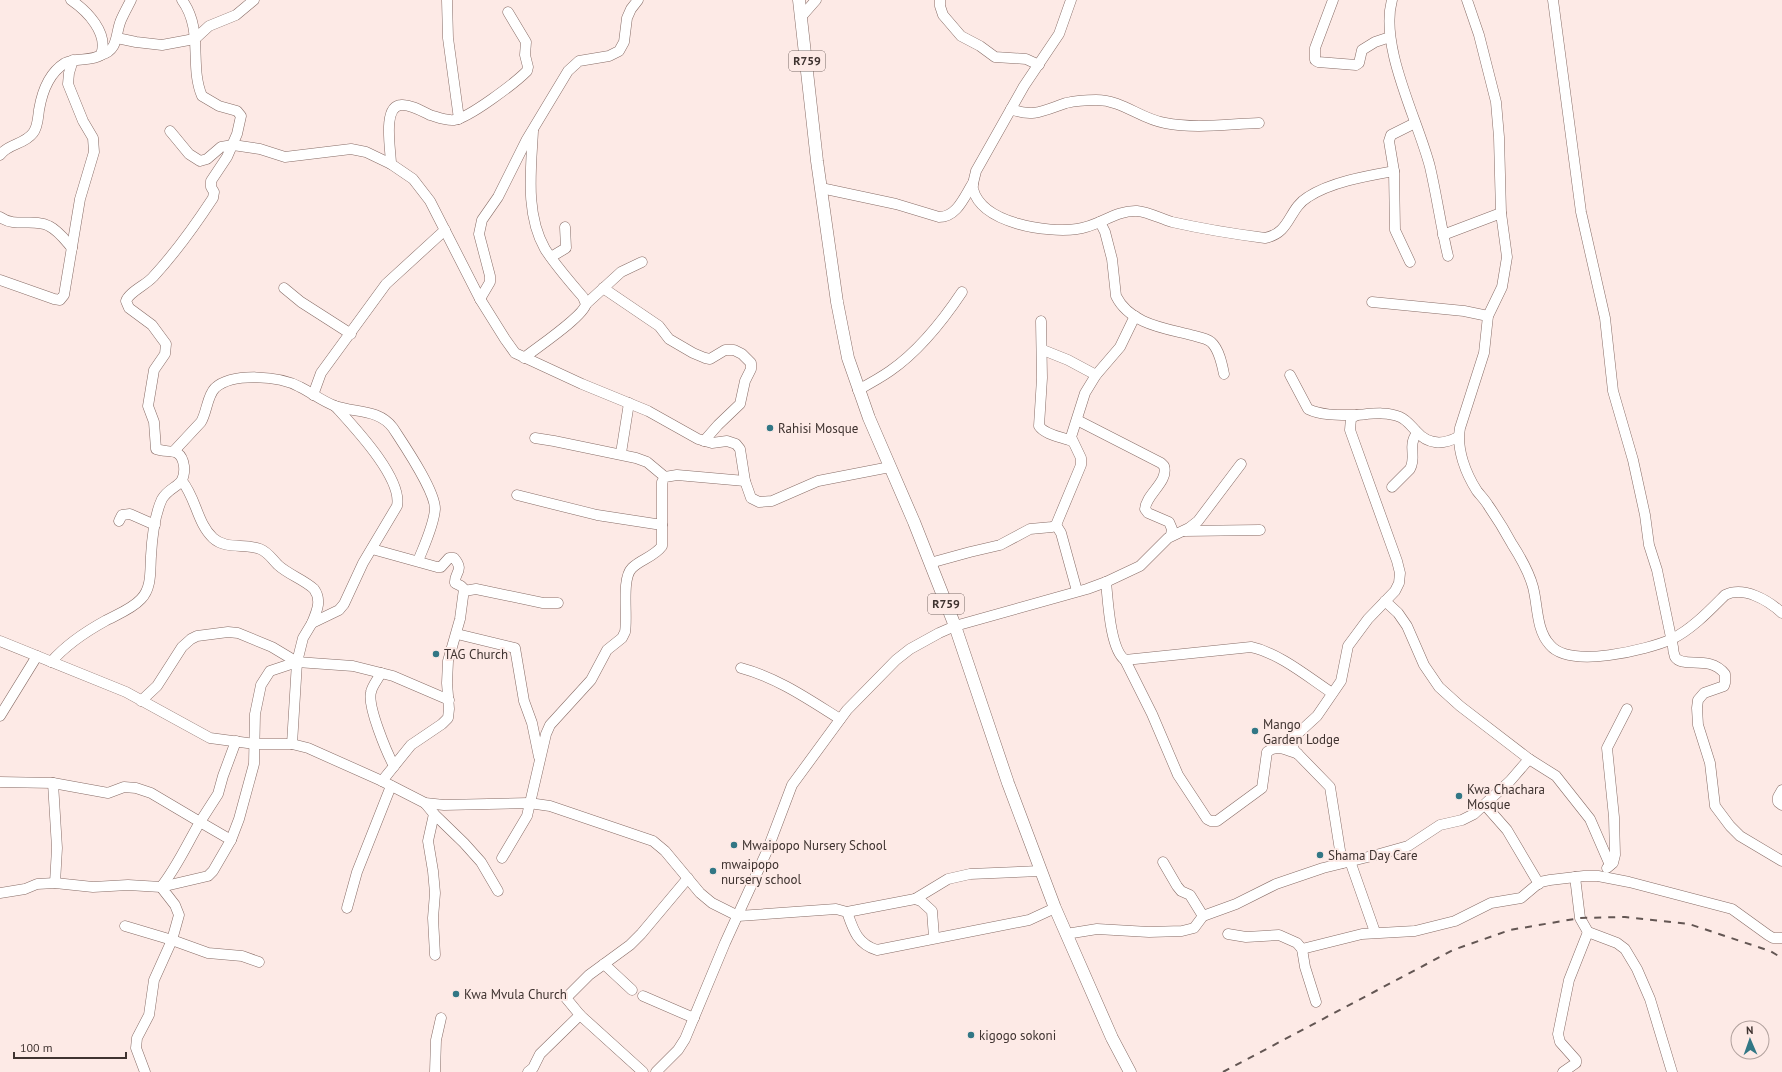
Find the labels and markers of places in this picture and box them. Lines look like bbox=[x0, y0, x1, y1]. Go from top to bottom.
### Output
place label: Rahisi Mosque bbox=[778, 420, 858, 437]
marker: Rahisi Mosque bbox=[765, 423, 775, 433]
place label: TAG Church bbox=[444, 646, 508, 663]
marker: TAG Church bbox=[431, 649, 441, 659]
place label: Mango Garden Lodge bbox=[1263, 716, 1340, 748]
marker: Mango Garden Lodge bbox=[1250, 726, 1260, 736]
place label: Kwa Chachara Mosque bbox=[1467, 781, 1545, 813]
marker: Kwa Chachara Mosque bbox=[1454, 791, 1464, 801]
place label: Mwaipopo Nursery School bbox=[742, 837, 887, 854]
marker: Mwaipopo Nursery School bbox=[729, 840, 739, 850]
place label: Shama Day Care bbox=[1328, 847, 1418, 864]
marker: Shama Day Care bbox=[1315, 850, 1325, 860]
place label: mwaipopo nursery school bbox=[721, 856, 801, 888]
marker: mwaipopo nursery school bbox=[708, 866, 718, 876]
place label: Kwa Mvula Church bbox=[464, 986, 567, 1003]
marker: Kwa Mvula Church bbox=[451, 989, 461, 999]
place label: kigogo sokoni bbox=[979, 1027, 1056, 1044]
marker: kigogo sokoni bbox=[966, 1030, 976, 1040]

